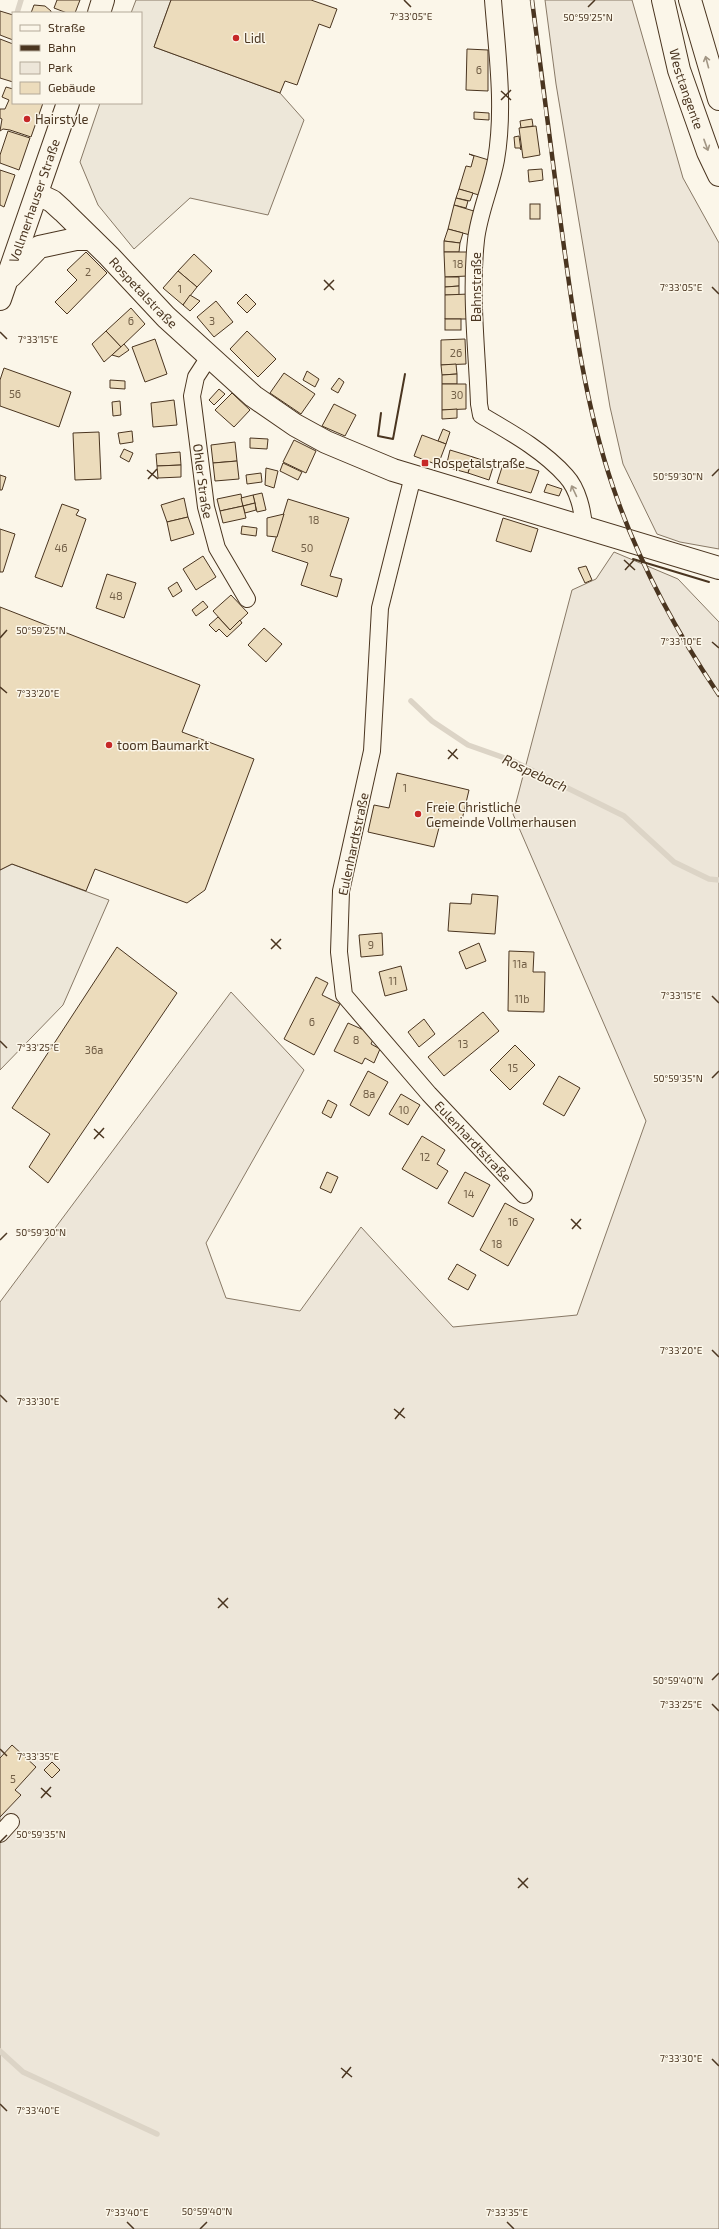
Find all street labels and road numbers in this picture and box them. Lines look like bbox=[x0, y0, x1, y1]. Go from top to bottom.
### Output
street label: Westtangente bbox=[666, 47, 707, 131]
street label: Vollmerhauser Straße bbox=[5, 137, 63, 265]
street label: Bahnstraße bbox=[468, 252, 484, 322]
street label: Rospetalstraße bbox=[106, 254, 181, 332]
street label: Ohler Straße bbox=[190, 443, 217, 520]
street label: Eulenhardtstraße bbox=[334, 791, 372, 897]
street label: Eulenhardtstraße bbox=[431, 1097, 515, 1185]

